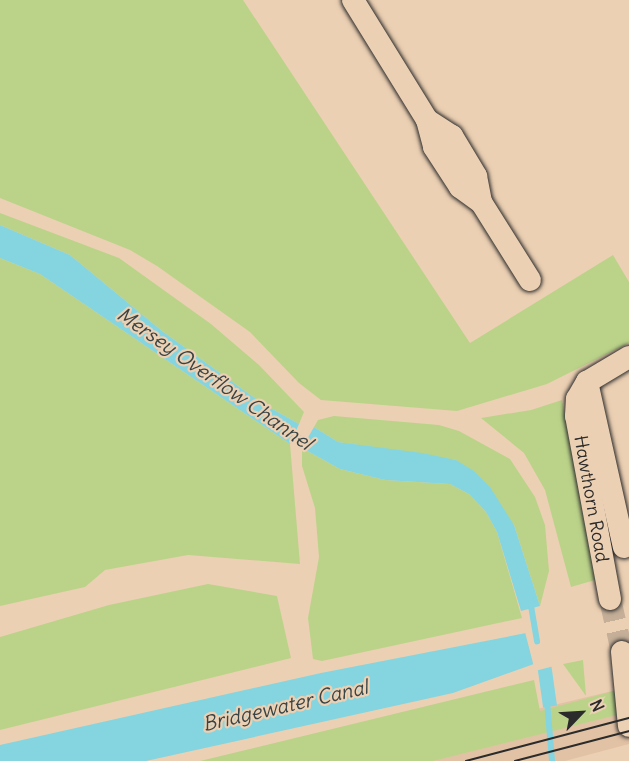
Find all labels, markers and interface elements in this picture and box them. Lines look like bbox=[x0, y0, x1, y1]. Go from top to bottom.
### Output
water label: Mersey Overflow Channel bbox=[113, 302, 317, 454]
street label: Hawthorn Road bbox=[569, 434, 613, 564]
water label: Bridgewater Canal bbox=[200, 674, 370, 736]
north arrow bbox=[551, 683, 611, 743]
text: N bbox=[586, 696, 609, 715]

